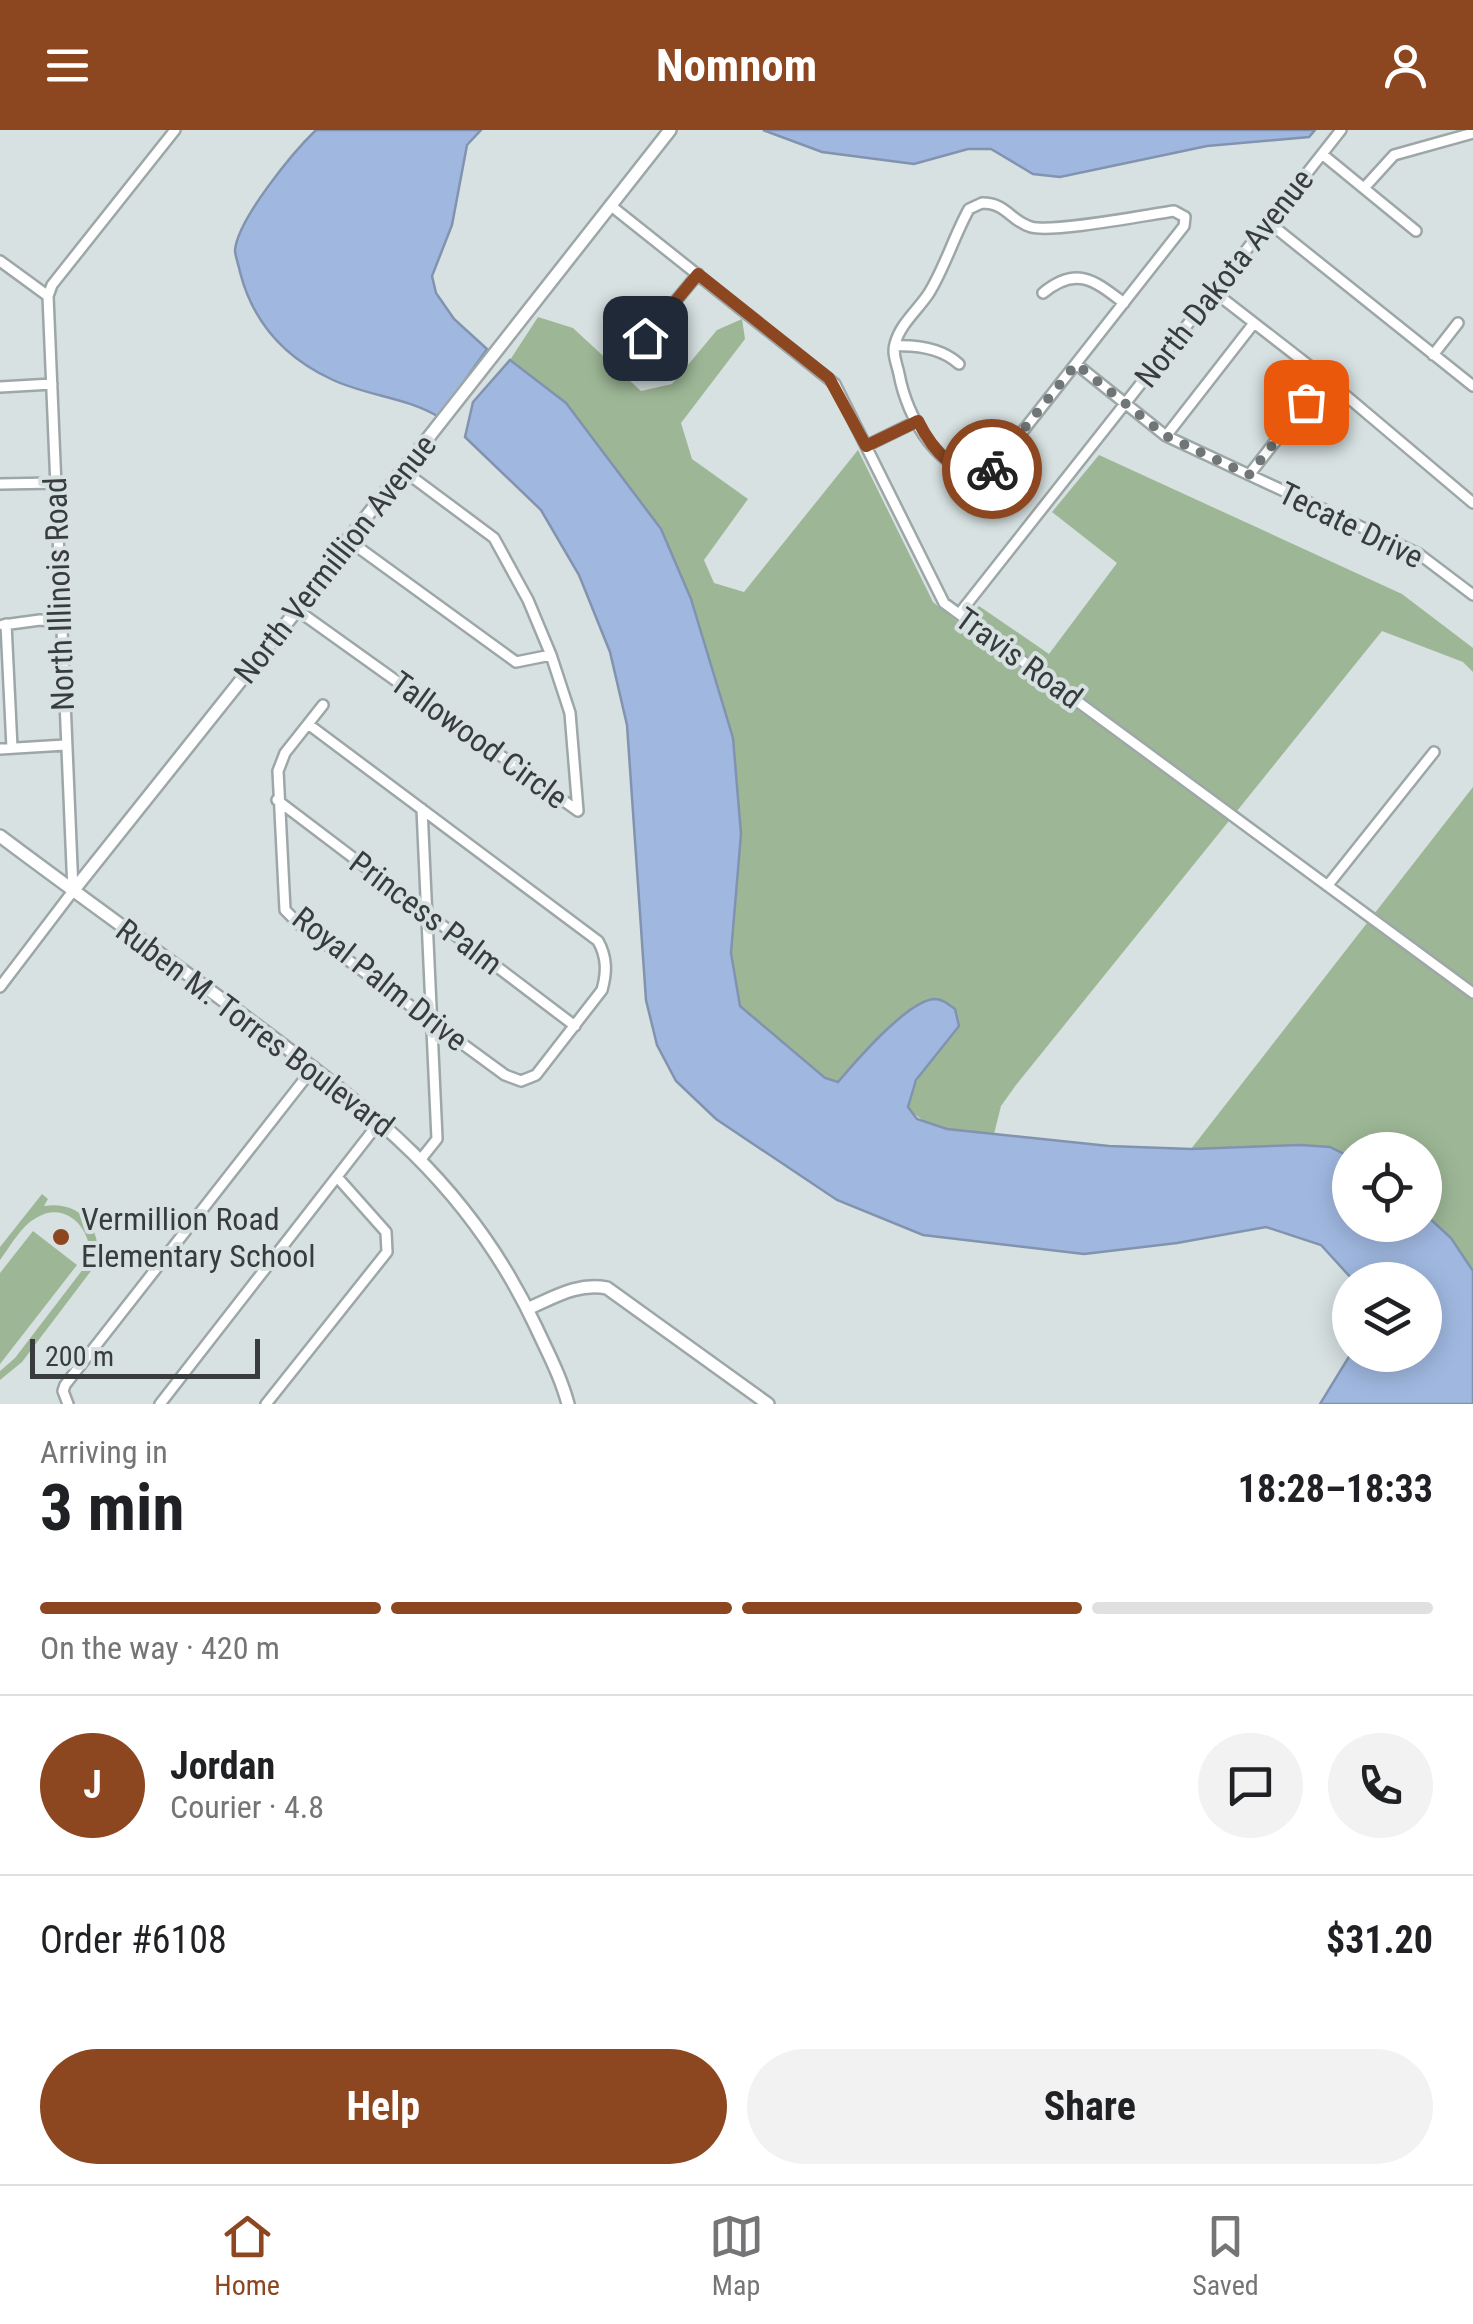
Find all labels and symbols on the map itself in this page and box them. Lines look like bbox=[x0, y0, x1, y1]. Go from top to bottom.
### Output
street label: North Dakota Avenue bbox=[1127, 161, 1321, 395]
pin bbox=[603, 296, 688, 381]
pin bbox=[1264, 360, 1349, 445]
courier bbox=[942, 419, 1042, 519]
street label: North Vermillion Avenue bbox=[226, 427, 444, 691]
street label: Tecate Drive bbox=[1273, 474, 1429, 576]
street label: North Illinois Road bbox=[36, 477, 82, 711]
street label: Travis Road bbox=[948, 599, 1090, 717]
street label: Tallowood Circle bbox=[383, 663, 575, 817]
street label: Princess Palm bbox=[342, 843, 510, 983]
street label: Royal Palm Drive bbox=[285, 899, 475, 1059]
street label: Ruben M. Torres Boulevard bbox=[109, 911, 401, 1145]
place label: Vermillion Road Elementary School bbox=[81, 1200, 316, 1275]
marker: Vermillion Road Elementary School bbox=[50, 1226, 72, 1248]
scale bar bbox=[30, 1334, 260, 1378]

